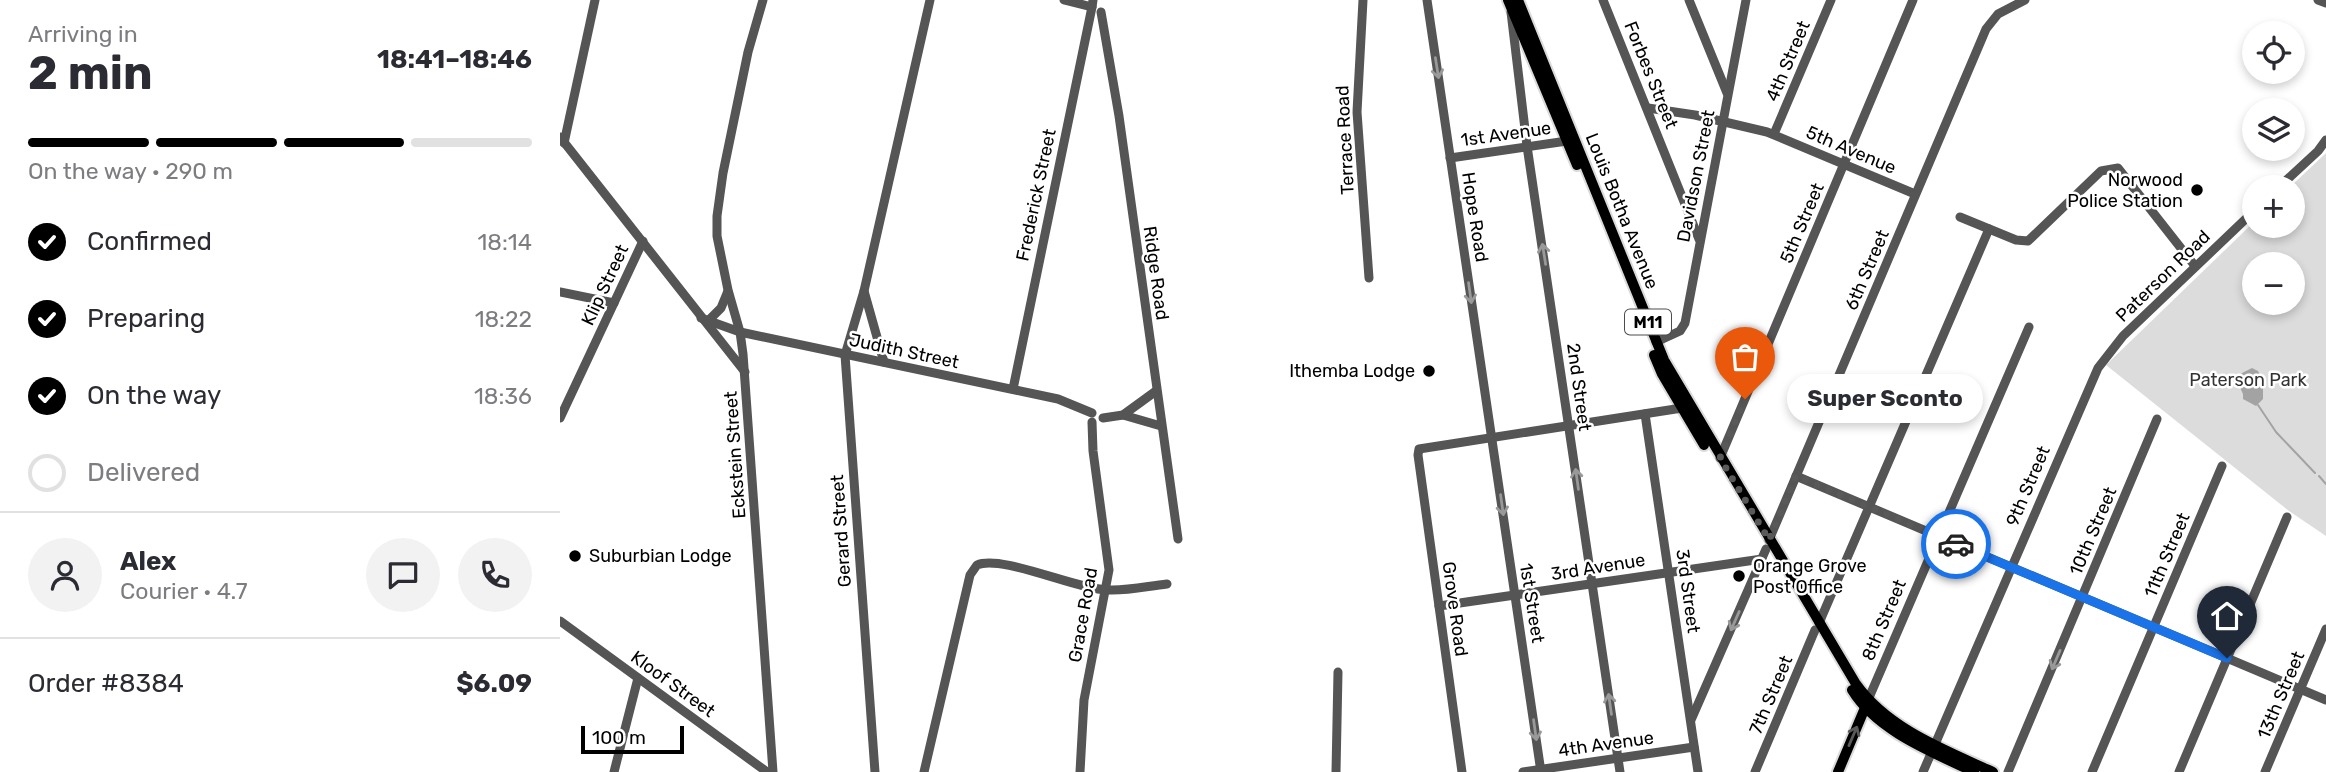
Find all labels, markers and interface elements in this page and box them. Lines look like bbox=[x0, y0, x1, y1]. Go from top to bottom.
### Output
street label: 4th Street bbox=[1761, 17, 1815, 105]
street label: Forbes Street bbox=[1619, 18, 1683, 132]
text: Arriving in bbox=[28, 20, 138, 48]
map controls bbox=[2242, 21, 2305, 315]
button: locate bbox=[2242, 21, 2305, 84]
text: 18:41–18:46 bbox=[377, 44, 532, 75]
text: 2 min bbox=[28, 46, 153, 101]
one-way arrow bbox=[1431, 56, 1444, 78]
street label: Terrace Road bbox=[1331, 85, 1359, 195]
button: layers bbox=[2242, 98, 2305, 161]
street label: Davidson Street bbox=[1672, 108, 1720, 244]
street label: 1st Avenue bbox=[1459, 117, 1553, 151]
street label: 5th Avenue bbox=[1803, 121, 1899, 179]
street label: Frederick Street bbox=[1011, 127, 1061, 263]
street label: Louis Botha Avenue bbox=[1581, 130, 1663, 292]
text: On the way · 290 m bbox=[28, 157, 233, 185]
place label: Norwood Police Station bbox=[2067, 169, 2183, 212]
street label: Hope Road bbox=[1457, 170, 1493, 264]
button: + bbox=[2242, 175, 2305, 238]
street label: 5th Street bbox=[1775, 180, 1829, 266]
marker: Norwood Police Station bbox=[2189, 182, 2205, 198]
icon: check bbox=[28, 223, 66, 261]
street label: Ridge Road bbox=[1139, 225, 1173, 321]
street label: Paterson Road bbox=[2111, 225, 2215, 327]
text: Confirmed bbox=[87, 226, 212, 257]
street label: 6th Street bbox=[1840, 226, 1894, 314]
text: 18:14 bbox=[478, 228, 532, 256]
street label: Klip Street bbox=[577, 241, 633, 329]
one-way arrow bbox=[1537, 243, 1550, 266]
button: − bbox=[2242, 252, 2305, 315]
one-way arrow bbox=[1464, 281, 1477, 303]
icon: check bbox=[28, 300, 66, 338]
text: Preparing bbox=[87, 303, 205, 334]
text: 18:22 bbox=[475, 305, 532, 333]
road number: M11 bbox=[1625, 310, 1671, 334]
pin bbox=[1715, 327, 1775, 399]
street label: Judith Street bbox=[847, 329, 961, 373]
icon: bag bbox=[1726, 338, 1764, 376]
street label: 2nd Street bbox=[1562, 342, 1596, 432]
place label: Ithemba Lodge bbox=[1289, 360, 1415, 382]
marker: Ithemba Lodge bbox=[1421, 363, 1437, 379]
park label: Paterson Park bbox=[2189, 369, 2307, 391]
callout: Super Sconto bbox=[1787, 374, 1983, 424]
icon: check bbox=[28, 377, 66, 415]
text: On the way bbox=[87, 380, 221, 411]
text: 18:36 bbox=[474, 382, 532, 410]
text: Super Sconto bbox=[1807, 384, 1963, 412]
street label: Eckstein Street bbox=[720, 390, 750, 520]
street label: 9th Street bbox=[2001, 443, 2055, 529]
text: Delivered bbox=[87, 457, 200, 488]
one-way arrow bbox=[1570, 469, 1583, 491]
street label: Gerard Street bbox=[826, 474, 856, 588]
street label: 10th Street bbox=[2065, 484, 2121, 578]
one-way arrow bbox=[1496, 494, 1509, 516]
courier bbox=[1921, 509, 1991, 579]
street label: 11th Street bbox=[2139, 509, 2195, 601]
icon: car bbox=[1937, 525, 1975, 563]
button: person bbox=[28, 538, 102, 612]
button: chat bbox=[366, 538, 440, 612]
button: phone bbox=[458, 538, 532, 612]
place label: Suburbian Lodge bbox=[589, 545, 732, 567]
text: Alex bbox=[120, 546, 176, 577]
marker: Suburbian Lodge bbox=[567, 548, 583, 564]
street label: 3rd Street bbox=[1671, 548, 1705, 634]
street label: 3rd Avenue bbox=[1549, 549, 1647, 585]
place label: Orange Grove Post Office bbox=[1753, 555, 1867, 598]
street label: Grove Road bbox=[1437, 560, 1473, 658]
street label: 1st Street bbox=[1515, 562, 1549, 644]
street label: Grace Road bbox=[1064, 566, 1102, 664]
marker: Orange Grove Post Office bbox=[1731, 568, 1747, 584]
street label: 8th Street bbox=[1857, 576, 1911, 664]
text: Courier · 4.7 bbox=[120, 577, 247, 605]
pin bbox=[2197, 586, 2257, 658]
icon: home bbox=[2208, 597, 2246, 635]
one-way arrow bbox=[1727, 610, 1740, 631]
street label: Kloof Street bbox=[627, 646, 719, 722]
street label: 13th Street bbox=[2253, 648, 2309, 742]
one-way arrow bbox=[2049, 649, 2062, 670]
street label: 7th Street bbox=[1745, 652, 1797, 738]
text: Order #8384 bbox=[28, 668, 184, 699]
text: $6.09 bbox=[456, 668, 532, 699]
one-way arrow bbox=[1603, 694, 1616, 716]
one-way arrow bbox=[1529, 719, 1542, 741]
scale bar bbox=[581, 723, 684, 755]
text: 100 m bbox=[592, 726, 646, 749]
street label: 4th Avenue bbox=[1557, 726, 1655, 762]
one-way arrow bbox=[1848, 726, 1861, 747]

